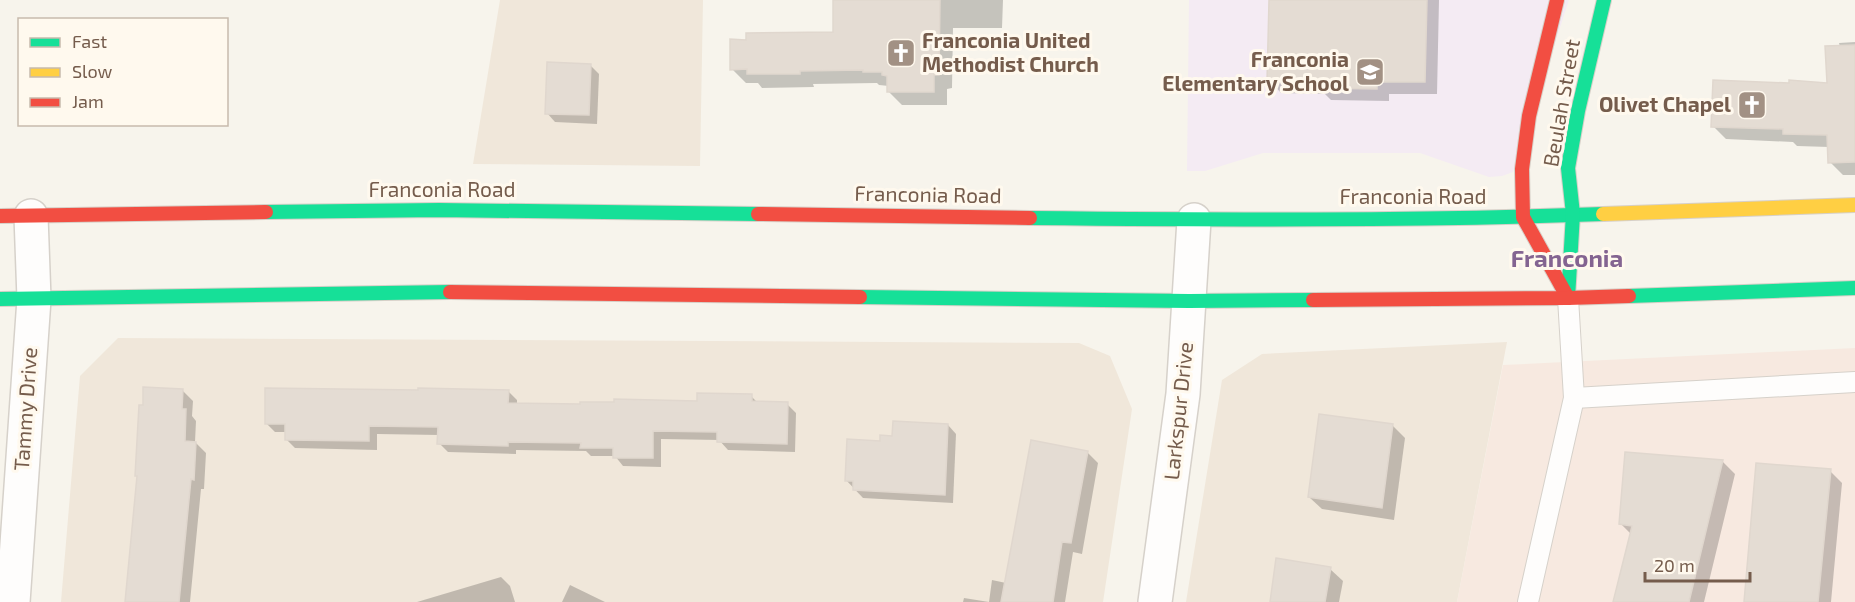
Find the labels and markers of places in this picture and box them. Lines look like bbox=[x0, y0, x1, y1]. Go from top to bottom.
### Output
place label: Franconia United Methodist Church bbox=[922, 27, 1099, 76]
church icon: Franconia United Methodist Church bbox=[885, 37, 917, 69]
place label: Franconia Elementary School bbox=[1162, 46, 1349, 96]
school or university icon: Franconia Elementary School bbox=[1354, 56, 1386, 88]
church icon: Olivet Chapel bbox=[1736, 89, 1768, 121]
place label: Olivet Chapel bbox=[1599, 91, 1731, 116]

